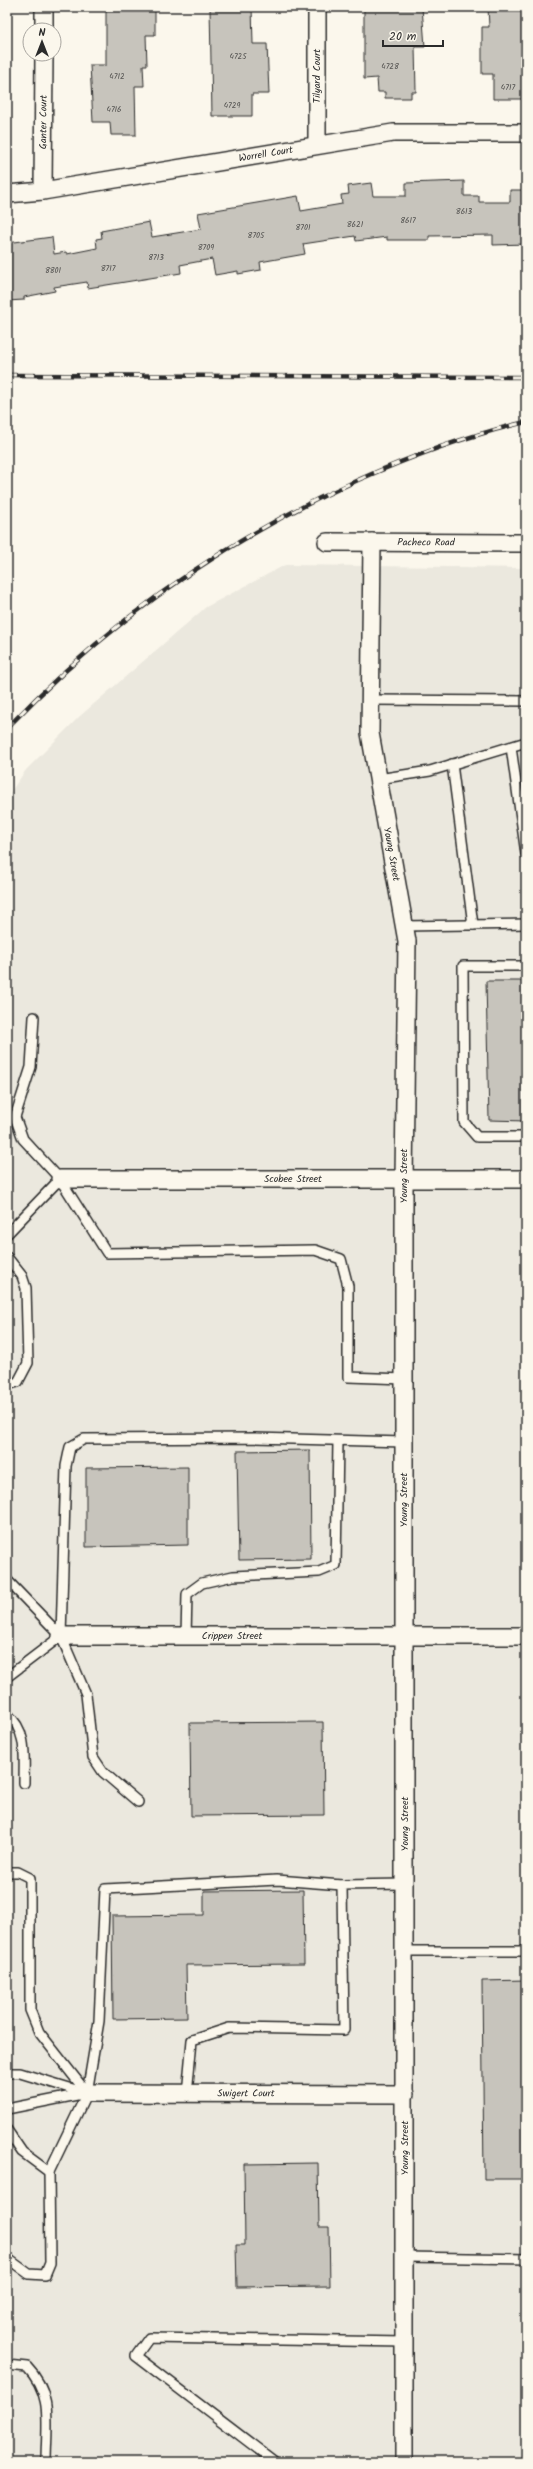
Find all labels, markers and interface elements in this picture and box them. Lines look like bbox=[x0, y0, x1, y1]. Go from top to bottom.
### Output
north arrow bbox=[22, 22, 62, 62]
scale bar bbox=[383, 22, 443, 48]
text: N bbox=[39, 24, 46, 42]
text: 20 m bbox=[389, 27, 417, 46]
street label: Tilyard Court bbox=[309, 49, 325, 103]
house number: 4725 bbox=[229, 50, 247, 63]
house number: 4728 bbox=[381, 60, 399, 73]
house number: 4712 bbox=[109, 70, 125, 83]
house number: 4717 bbox=[501, 81, 515, 94]
street label: Ganter Court bbox=[35, 95, 52, 149]
house number: 4729 bbox=[224, 99, 240, 112]
house number: 4716 bbox=[106, 103, 122, 116]
street label: Worrell Court bbox=[237, 142, 294, 166]
house number: 8613 bbox=[456, 205, 473, 218]
house number: 8617 bbox=[400, 214, 416, 227]
house number: 8621 bbox=[347, 218, 364, 231]
house number: 8701 bbox=[295, 221, 311, 234]
house number: 8705 bbox=[248, 229, 265, 242]
house number: 8709 bbox=[198, 241, 214, 254]
house number: 8713 bbox=[148, 251, 164, 264]
house number: 8717 bbox=[101, 262, 116, 275]
house number: 8801 bbox=[45, 264, 62, 277]
street label: Pacheco Road bbox=[397, 534, 456, 551]
street label: Young Street bbox=[379, 826, 404, 882]
street label: Young Street bbox=[396, 1149, 412, 1203]
street label: Scobee Street bbox=[264, 1171, 322, 1187]
street label: Young Street bbox=[396, 1473, 412, 1527]
street label: Crippen Street bbox=[202, 1628, 262, 1644]
street label: Young Street bbox=[397, 1797, 413, 1851]
street label: Swigert Court bbox=[217, 2085, 275, 2102]
street label: Young Street bbox=[397, 2121, 413, 2175]

